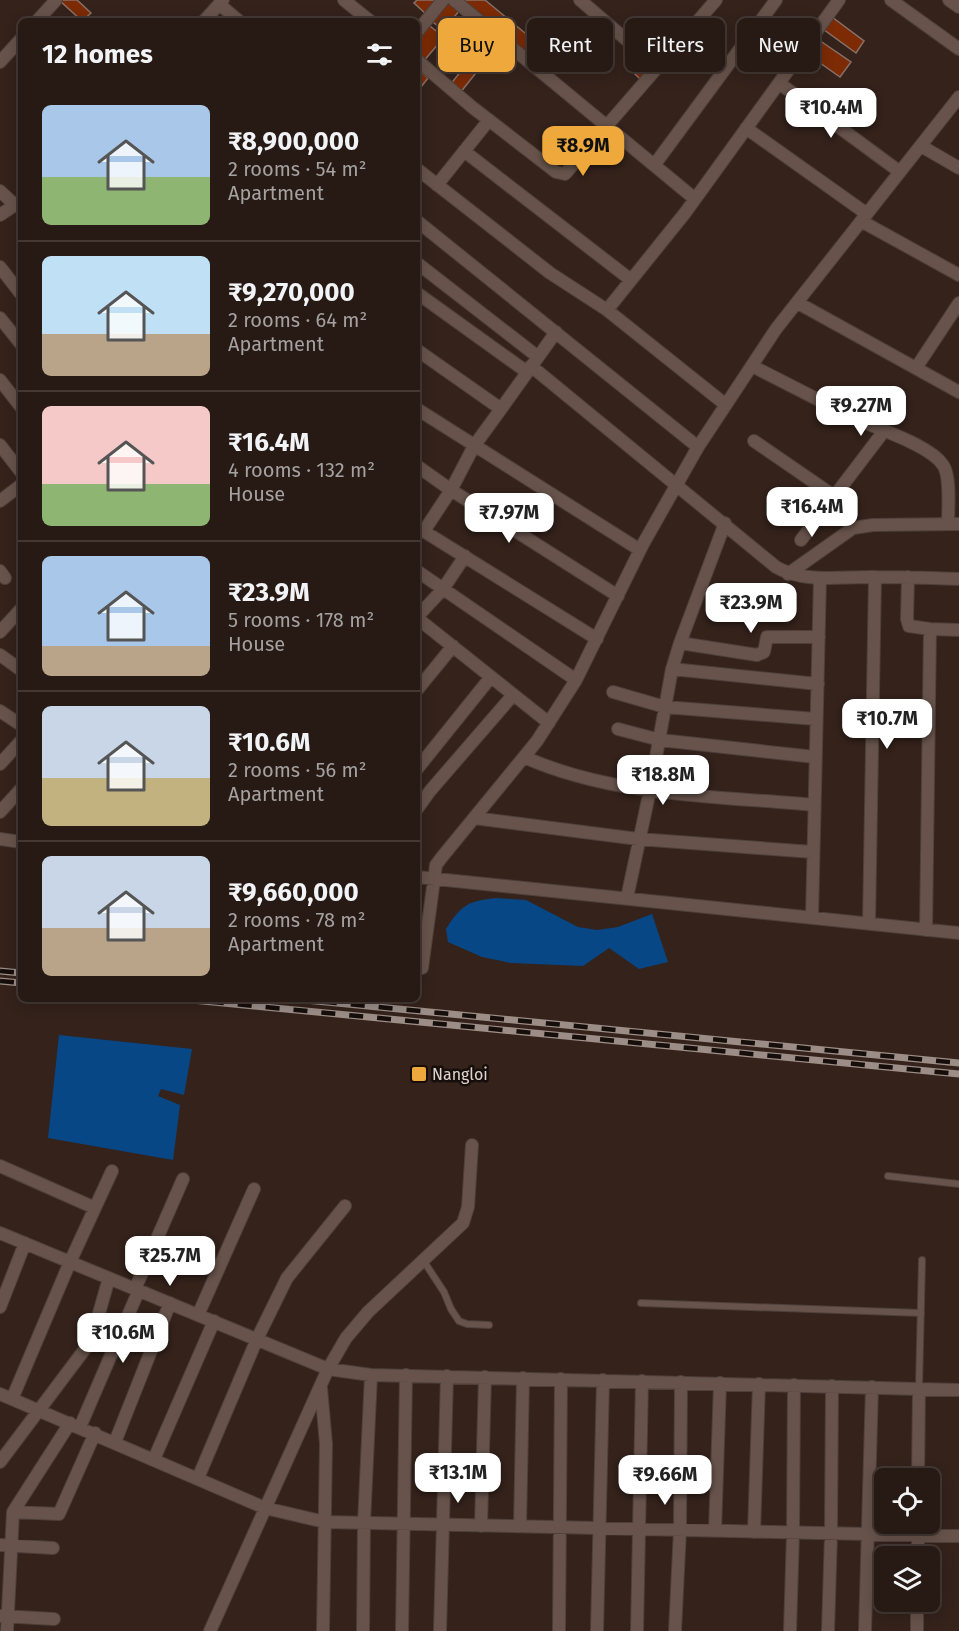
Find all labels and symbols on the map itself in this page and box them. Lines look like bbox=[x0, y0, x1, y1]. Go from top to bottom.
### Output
pin: ₹10.4M bbox=[782, 88, 880, 139]
pin: ₹8.9M bbox=[541, 126, 625, 177]
pin: ₹9.27M bbox=[812, 386, 910, 437]
pin: ₹16.4M bbox=[763, 487, 861, 538]
pin: ₹7.97M bbox=[460, 493, 558, 544]
pin: ₹23.9M bbox=[702, 583, 800, 634]
pin: ₹10.7M bbox=[838, 699, 936, 750]
pin: ₹18.8M bbox=[614, 755, 712, 806]
marker: Nangloi bbox=[410, 1065, 428, 1083]
place label: Nangloi bbox=[432, 1065, 488, 1084]
pin: ₹25.7M bbox=[121, 1236, 219, 1287]
pin: ₹10.6M bbox=[74, 1313, 172, 1364]
pin: ₹13.1M bbox=[409, 1453, 507, 1504]
pin: ₹9.66M bbox=[616, 1455, 714, 1506]

